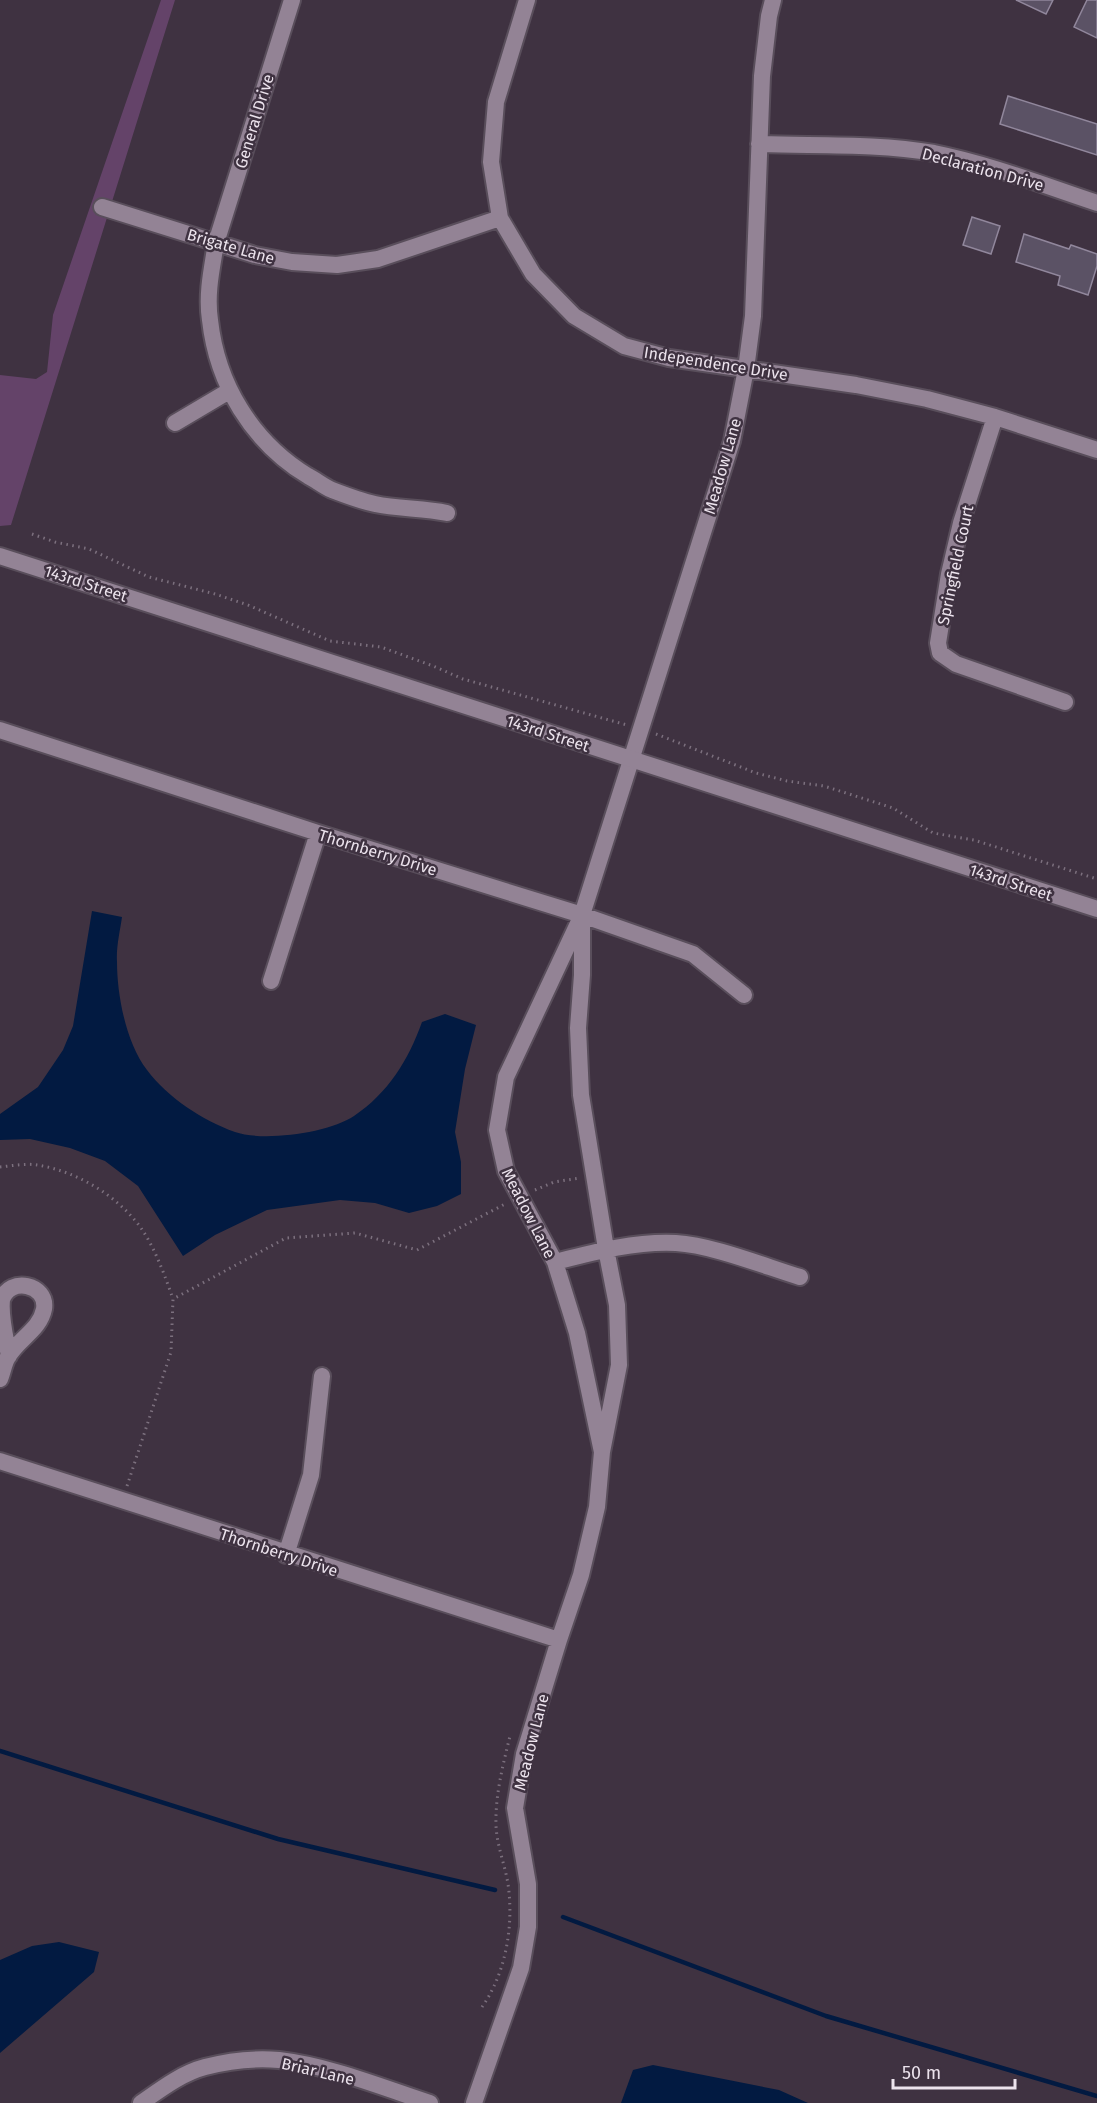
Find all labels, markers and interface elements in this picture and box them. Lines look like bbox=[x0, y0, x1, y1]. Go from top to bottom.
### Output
street label: General Drive bbox=[231, 72, 278, 171]
street label: Declaration Drive bbox=[920, 144, 1046, 195]
street label: Brigate Lane bbox=[185, 225, 277, 268]
street label: Independence Drive bbox=[643, 343, 789, 384]
street label: Meadow Lane bbox=[700, 416, 745, 516]
street label: Springfield Court bbox=[933, 503, 978, 627]
street label: 143rd Street bbox=[42, 561, 130, 606]
street label: 143rd Street bbox=[504, 711, 592, 756]
street label: Thornberry Drive bbox=[316, 825, 439, 880]
street label: 143rd Street bbox=[967, 860, 1055, 905]
street label: Meadow Lane bbox=[498, 1165, 559, 1262]
street label: Thornberry Drive bbox=[218, 1524, 340, 1580]
street label: Meadow Lane bbox=[510, 1692, 553, 1792]
scale bar bbox=[893, 2052, 1014, 2090]
street label: Briar Lane bbox=[280, 2054, 356, 2089]
text: 50 m bbox=[902, 2062, 941, 2084]

